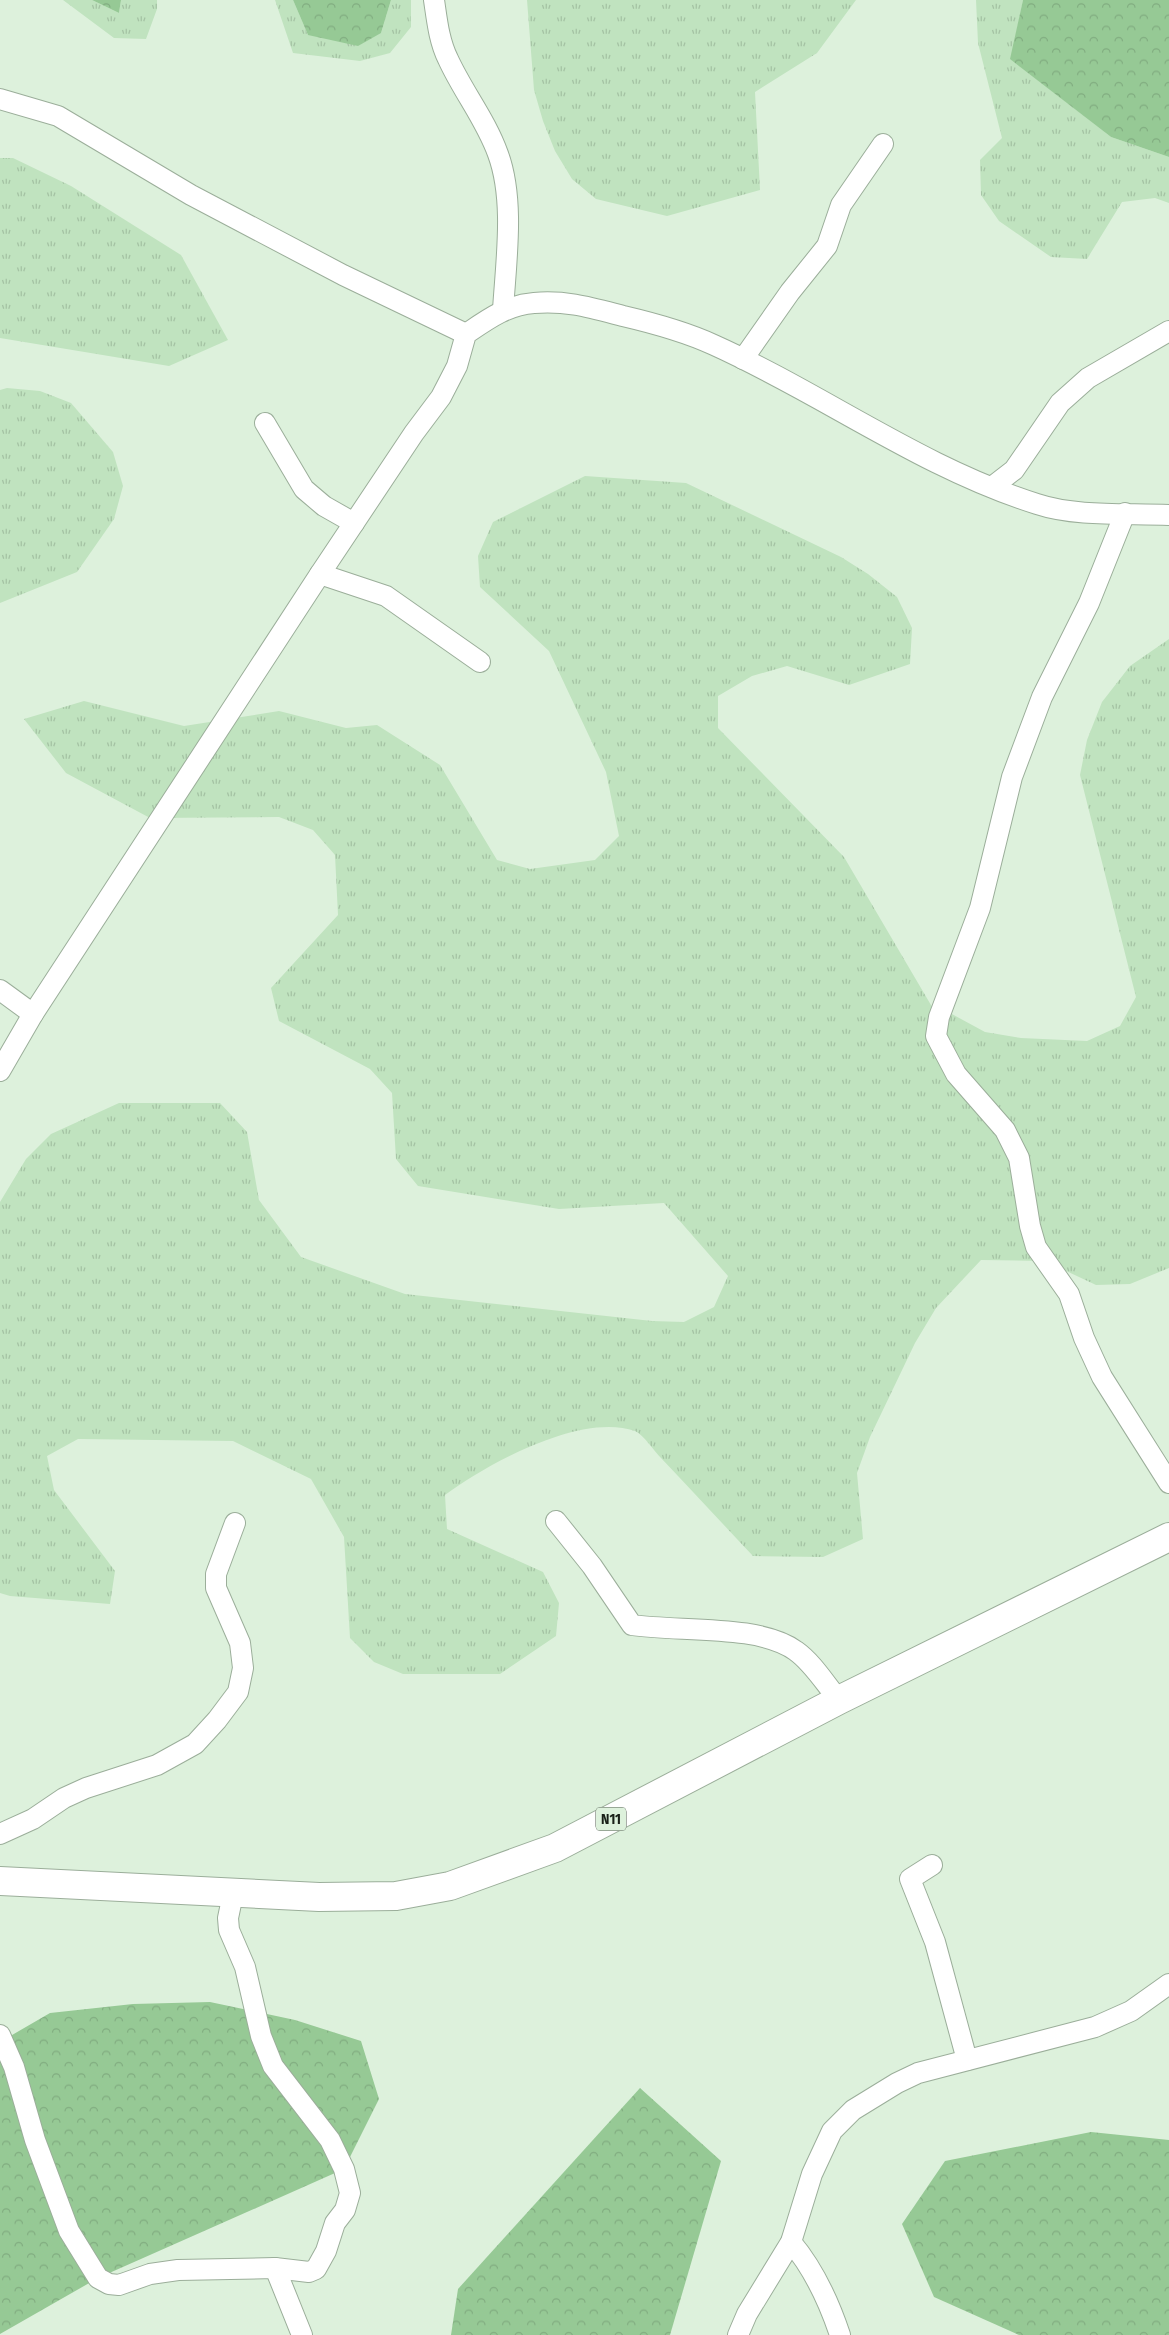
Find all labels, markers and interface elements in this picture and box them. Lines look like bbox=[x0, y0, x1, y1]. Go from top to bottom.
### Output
road number: N11 bbox=[596, 1808, 626, 1830]

